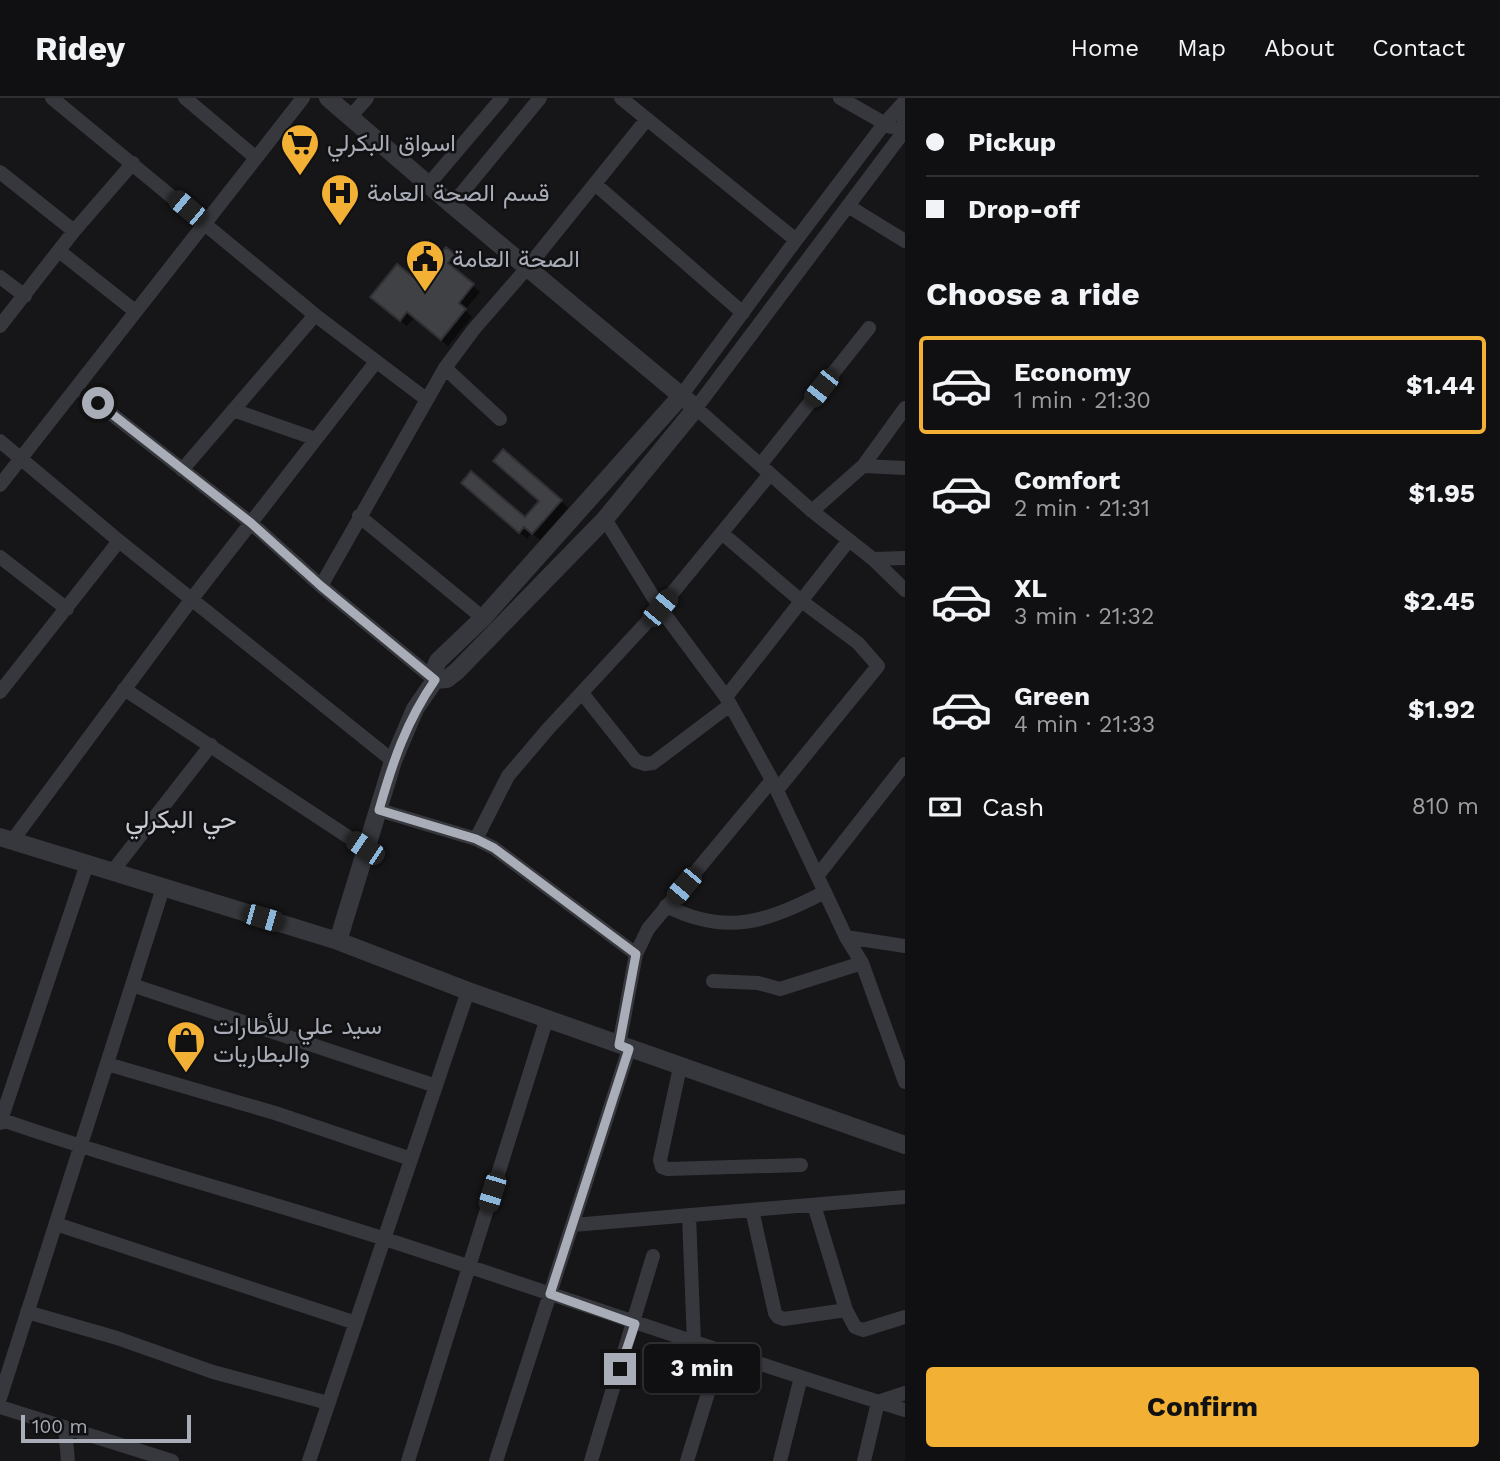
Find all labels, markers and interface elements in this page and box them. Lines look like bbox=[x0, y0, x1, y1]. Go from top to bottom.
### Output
text: Ridey bbox=[35, 29, 125, 68]
text: Home bbox=[1071, 34, 1139, 62]
text: Map bbox=[1177, 34, 1226, 62]
text: About bbox=[1264, 34, 1334, 62]
text: Contact bbox=[1372, 34, 1465, 62]
supermarket icon: اسواق البكرلي bbox=[279, 122, 321, 177]
text: Pickup bbox=[968, 127, 1056, 157]
place label: اسواق البكرلي bbox=[327, 129, 456, 162]
hospital icon: قسم الصحة العامة bbox=[319, 172, 361, 227]
place label: قسم الصحة العامة bbox=[367, 179, 549, 209]
car bbox=[165, 186, 210, 230]
text: Drop-off bbox=[968, 194, 1080, 224]
public building icon: الصحة العامة bbox=[404, 238, 446, 293]
place label: الصحة العامة bbox=[452, 245, 580, 273]
text: Choose a ride bbox=[926, 275, 1140, 313]
icon: car bbox=[930, 354, 993, 417]
text: Economy bbox=[1014, 357, 1131, 387]
car bbox=[800, 365, 843, 411]
text: $1.44 bbox=[1406, 370, 1475, 400]
route start bbox=[82, 387, 114, 419]
text: 1 min · 21:30 bbox=[1014, 387, 1151, 414]
icon: car bbox=[930, 462, 993, 525]
text: Comfort bbox=[1014, 465, 1120, 495]
text: $1.95 bbox=[1409, 478, 1475, 508]
text: 2 min · 21:31 bbox=[1014, 495, 1150, 522]
icon: car bbox=[930, 570, 993, 633]
text: XL bbox=[1014, 573, 1047, 603]
car bbox=[639, 585, 682, 631]
text: $2.45 bbox=[1403, 586, 1475, 616]
text: 3 min · 21:32 bbox=[1014, 603, 1154, 630]
icon: car bbox=[930, 678, 993, 741]
text: Green bbox=[1014, 681, 1090, 711]
text: $1.92 bbox=[1408, 694, 1475, 724]
text: 4 min · 21:33 bbox=[1014, 711, 1155, 738]
icon: cash bbox=[926, 788, 964, 826]
text: Cash bbox=[982, 792, 1044, 822]
text: 810 m bbox=[1412, 793, 1479, 820]
district label: حي البكرلي bbox=[125, 804, 237, 840]
car bbox=[342, 828, 389, 868]
car bbox=[663, 863, 706, 909]
car bbox=[240, 902, 287, 934]
place label: سيد علي للأطارات والبطاريات bbox=[213, 1012, 382, 1069]
shop icon: سيد علي للأطارات والبطاريات bbox=[165, 1019, 207, 1074]
car bbox=[476, 1169, 509, 1215]
callout: 3 min bbox=[644, 1344, 760, 1394]
route end bbox=[604, 1353, 636, 1385]
text: 3 min bbox=[671, 1355, 733, 1382]
button: Confirm bbox=[926, 1367, 1479, 1447]
scale bar bbox=[21, 1412, 191, 1444]
text: 100 m bbox=[32, 1415, 88, 1438]

